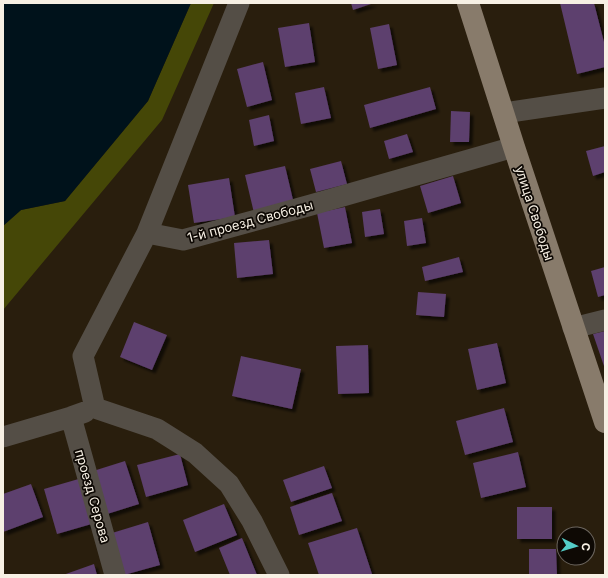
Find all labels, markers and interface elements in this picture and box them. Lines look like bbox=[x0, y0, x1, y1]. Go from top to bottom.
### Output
street label: улица Свободы bbox=[512, 164, 558, 262]
street label: 1-й проезд Свободы bbox=[185, 196, 315, 246]
street label: проезд Серова bbox=[72, 447, 114, 545]
north arrow bbox=[556, 526, 596, 566]
text: С bbox=[579, 542, 593, 552]

